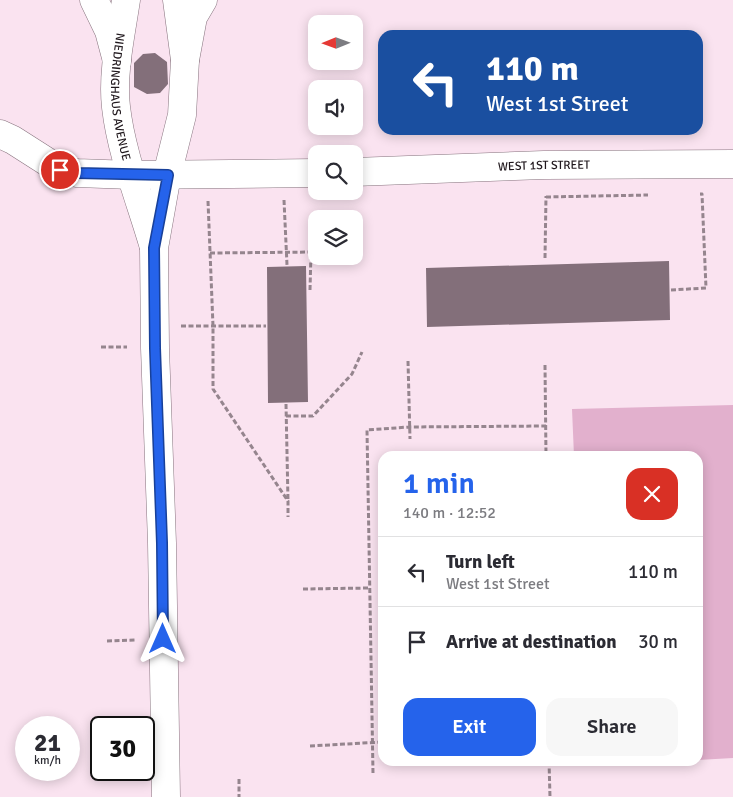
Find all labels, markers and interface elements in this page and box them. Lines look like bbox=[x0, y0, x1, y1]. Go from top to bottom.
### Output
north arrow bbox=[308, 15, 362, 70]
map controls bbox=[308, 15, 363, 265]
street label: NIEDRINGHAUS AVENUE bbox=[107, 32, 134, 163]
text: 110 m bbox=[486, 47, 579, 90]
icon: left bbox=[403, 50, 468, 115]
button: sound bbox=[308, 80, 363, 135]
text: West 1st Street bbox=[486, 90, 628, 117]
button: search bbox=[308, 145, 363, 200]
pin bbox=[39, 149, 81, 191]
icon: arrive bbox=[46, 156, 74, 184]
street label: WEST 1ST STREET bbox=[498, 158, 590, 175]
button: layers bbox=[308, 210, 363, 265]
text: 1 min bbox=[403, 465, 475, 502]
button: close bbox=[626, 468, 678, 520]
text: 140 m · 12:52 bbox=[403, 503, 496, 523]
text: Turn left bbox=[446, 550, 515, 574]
icon: left bbox=[403, 558, 431, 586]
text: 110 m bbox=[628, 560, 678, 584]
text: West 1st Street bbox=[446, 574, 550, 594]
position arrow bbox=[136, 612, 188, 664]
icon: arrive bbox=[403, 628, 431, 656]
text: Arrive at destination bbox=[446, 630, 617, 654]
text: 30 m bbox=[638, 630, 678, 654]
button: Exit bbox=[403, 698, 536, 756]
button: Share bbox=[546, 698, 678, 756]
speed limit sign: 30 bbox=[90, 716, 155, 781]
text: 21 bbox=[34, 727, 61, 758]
text: km/h bbox=[34, 753, 61, 768]

